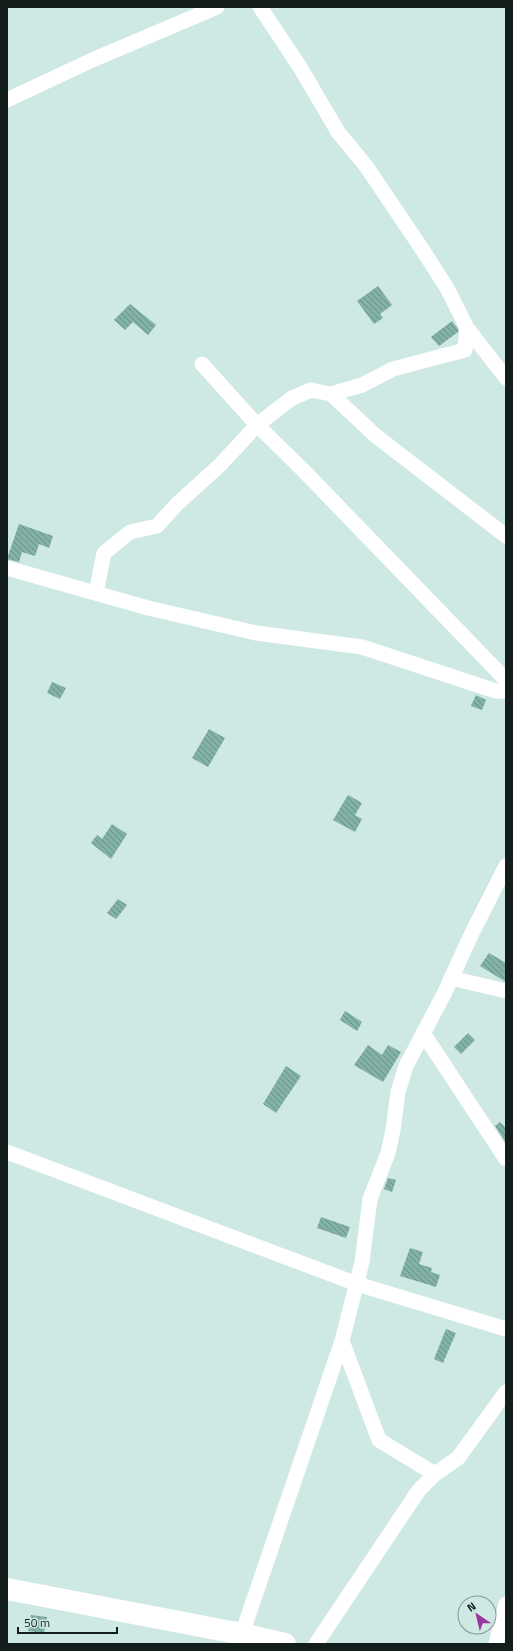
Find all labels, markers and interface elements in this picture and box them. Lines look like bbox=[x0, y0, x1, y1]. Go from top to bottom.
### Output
north arrow bbox=[457, 1595, 497, 1635]
text: N bbox=[464, 1598, 479, 1616]
scale bar bbox=[18, 1609, 117, 1635]
text: 50 m bbox=[24, 1613, 50, 1632]

